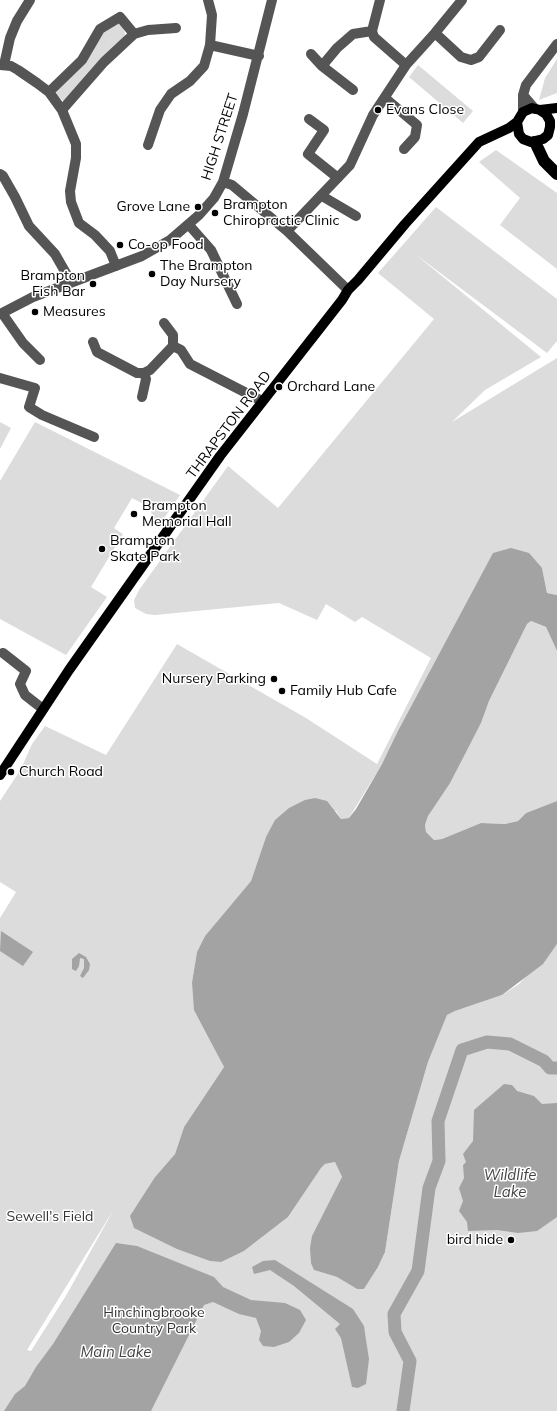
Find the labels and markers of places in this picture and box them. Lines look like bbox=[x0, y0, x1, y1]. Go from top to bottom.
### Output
place label: Evans Close bbox=[386, 102, 464, 118]
marker: Evans Close bbox=[373, 105, 383, 115]
place label: Brampton Chiropractic Clinic bbox=[223, 197, 339, 230]
place label: Grove Lane bbox=[116, 199, 190, 215]
marker: Grove Lane bbox=[193, 202, 203, 212]
marker: Brampton Chiropractic Clinic bbox=[210, 208, 220, 218]
place label: Co-op Food bbox=[128, 237, 204, 253]
marker: Co-op Food bbox=[115, 240, 125, 250]
place label: The Brampton Day Nursery bbox=[160, 258, 253, 290]
place label: Brampton Fish Bar bbox=[20, 268, 85, 300]
marker: The Brampton Day Nursery bbox=[147, 269, 157, 279]
marker: Brampton Fish Bar bbox=[88, 279, 98, 289]
place label: Measures bbox=[43, 304, 106, 320]
marker: Measures bbox=[30, 307, 40, 317]
place label: Orchard Lane bbox=[287, 379, 375, 395]
marker: Orchard Lane bbox=[274, 382, 284, 392]
place label: Brampton Memorial Hall bbox=[142, 498, 232, 530]
marker: Brampton Memorial Hall bbox=[129, 509, 139, 519]
place label: Brampton Skate Park bbox=[110, 533, 180, 566]
marker: Brampton Skate Park bbox=[97, 544, 107, 554]
place label: Nursery Parking bbox=[162, 671, 266, 687]
marker: Nursery Parking bbox=[269, 674, 279, 684]
place label: Family Hub Cafe bbox=[290, 683, 397, 699]
marker: Family Hub Cafe bbox=[277, 686, 287, 696]
place label: Church Road bbox=[19, 764, 103, 780]
marker: Church Road bbox=[6, 767, 16, 777]
place label: bird hide bbox=[447, 1232, 503, 1248]
marker: bird hide bbox=[506, 1235, 516, 1245]

